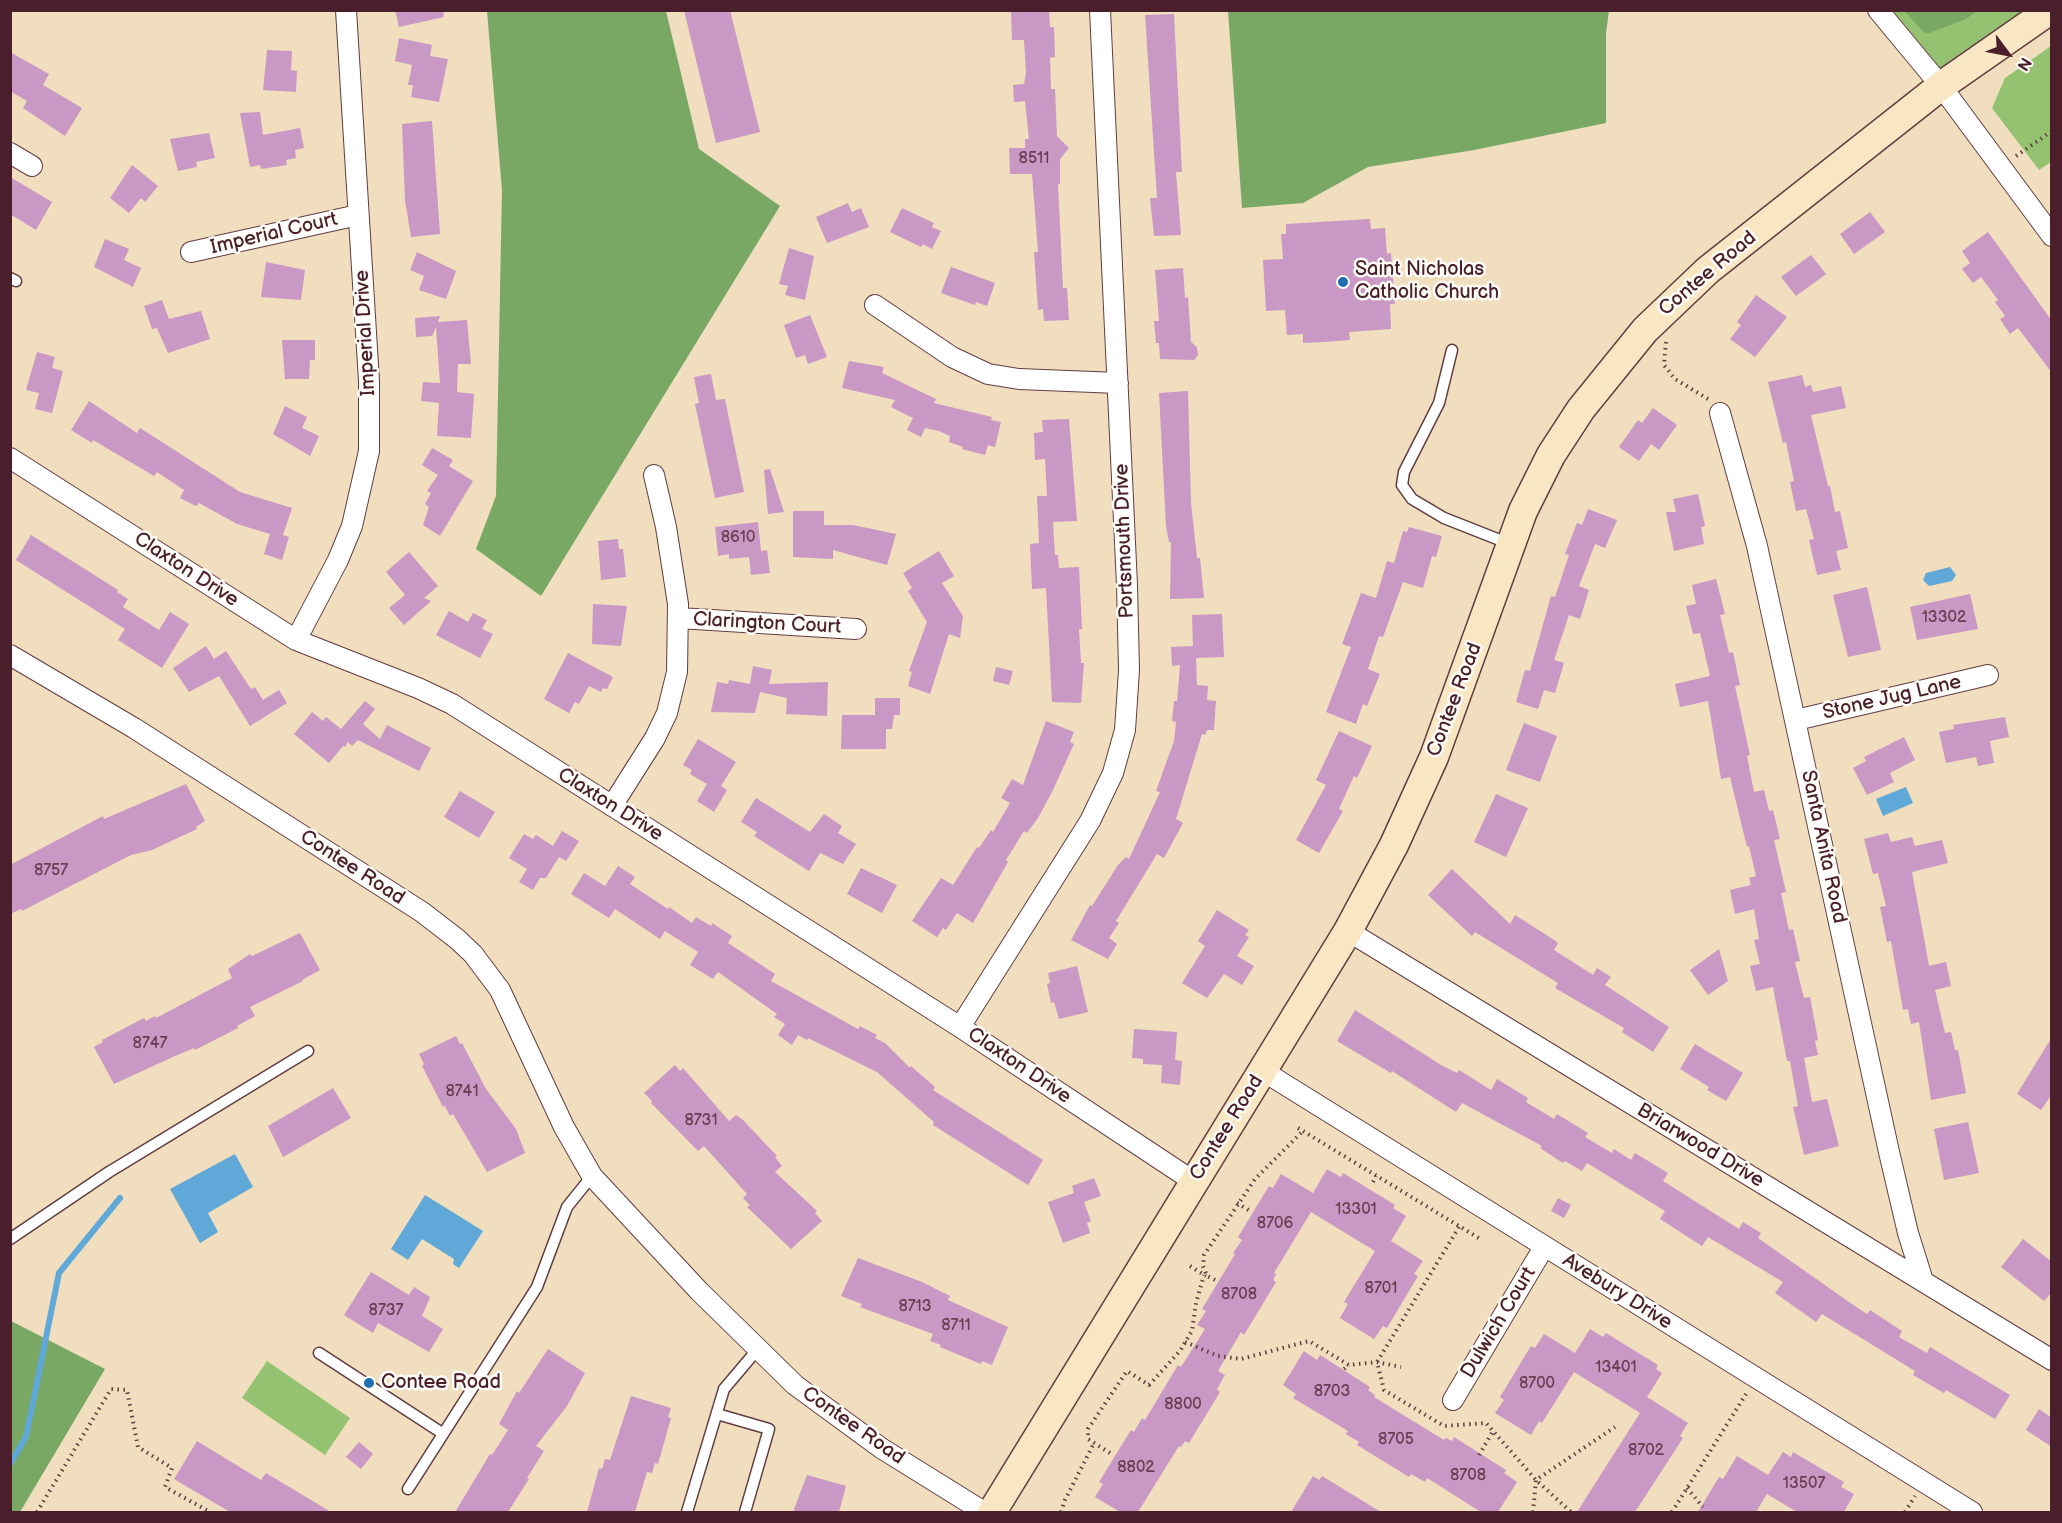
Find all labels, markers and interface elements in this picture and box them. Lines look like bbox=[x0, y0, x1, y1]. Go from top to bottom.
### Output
north arrow bbox=[1978, 24, 2038, 84]
text: N bbox=[2012, 54, 2035, 74]
house number: 8511 bbox=[1019, 149, 1049, 169]
street label: Imperial Court bbox=[208, 208, 340, 260]
street label: Contee Road bbox=[1654, 226, 1762, 322]
place label: Saint Nicholas Catholic Church bbox=[1355, 258, 1499, 305]
street label: Imperial Drive bbox=[351, 269, 381, 397]
marker: Saint Nicholas Catholic Church bbox=[1336, 275, 1350, 289]
street label: Portsmouth Drive bbox=[1110, 463, 1140, 619]
street label: Claxton Drive bbox=[129, 527, 243, 613]
house number: 8610 bbox=[721, 528, 755, 548]
street label: Clarington Court bbox=[692, 608, 842, 640]
house number: 13302 bbox=[1922, 608, 1966, 628]
street label: Contee Road bbox=[1422, 640, 1488, 760]
street label: Stone Jug Lane bbox=[1820, 670, 1964, 726]
street label: Claxton Drive bbox=[553, 763, 667, 847]
street label: Santa Anita Road bbox=[1795, 768, 1851, 926]
street label: Contee Road bbox=[295, 825, 409, 911]
house number: 8757 bbox=[34, 861, 68, 881]
street label: Claxton Drive bbox=[963, 1023, 1075, 1109]
house number: 8747 bbox=[133, 1034, 167, 1054]
street label: Contee Road bbox=[1185, 1071, 1269, 1185]
house number: 8741 bbox=[445, 1082, 479, 1102]
street label: Briarwood Drive bbox=[1632, 1099, 1768, 1193]
house number: 8731 bbox=[684, 1111, 718, 1131]
house number: 13301 bbox=[1335, 1200, 1377, 1220]
house number: 8706 bbox=[1257, 1214, 1293, 1234]
street label: Avebury Drive bbox=[1558, 1249, 1676, 1335]
street label: Dulwich Court bbox=[1456, 1263, 1542, 1383]
house number: 8701 bbox=[1365, 1279, 1397, 1299]
house number: 8708 bbox=[1221, 1285, 1257, 1305]
house number: 8713 bbox=[898, 1297, 932, 1317]
house number: 8737 bbox=[369, 1301, 403, 1321]
house number: 8711 bbox=[941, 1316, 971, 1336]
house number: 13401 bbox=[1595, 1358, 1637, 1378]
place label: Contee Road bbox=[381, 1371, 501, 1395]
house number: 8700 bbox=[1519, 1374, 1555, 1394]
marker: Contee Road bbox=[362, 1376, 376, 1390]
street label: Contee Road bbox=[797, 1382, 909, 1470]
house number: 8703 bbox=[1314, 1382, 1350, 1402]
house number: 8800 bbox=[1164, 1395, 1202, 1415]
house number: 8705 bbox=[1378, 1430, 1414, 1450]
house number: 8702 bbox=[1628, 1441, 1664, 1461]
house number: 8802 bbox=[1117, 1458, 1155, 1478]
house number: 8708 bbox=[1450, 1466, 1486, 1486]
house number: 13507 bbox=[1783, 1474, 1825, 1494]

